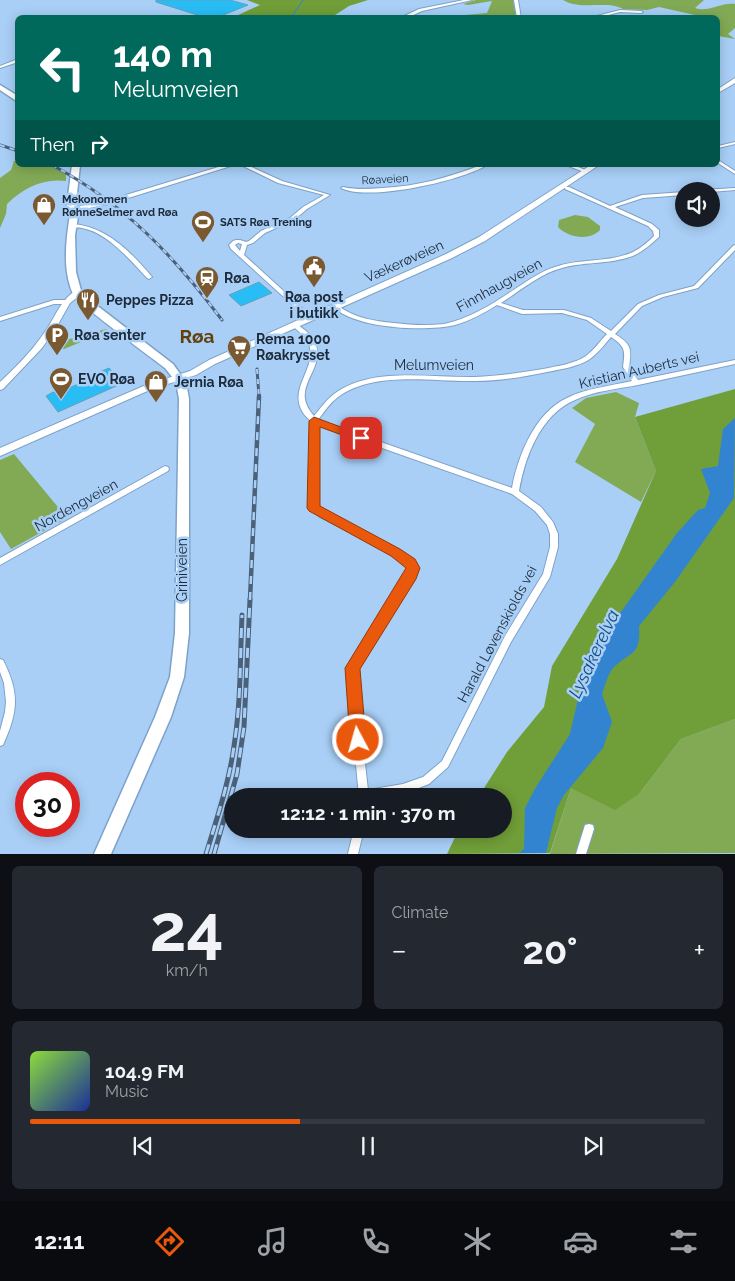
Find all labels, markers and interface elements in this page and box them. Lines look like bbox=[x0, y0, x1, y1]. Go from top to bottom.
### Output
text: 140 m bbox=[113, 34, 213, 75]
icon: left bbox=[30, 35, 95, 100]
text: Melumveien bbox=[113, 76, 239, 102]
icon: right bbox=[85, 130, 113, 158]
text: Then bbox=[30, 133, 75, 155]
street label: Røaveien bbox=[361, 172, 409, 187]
map controls bbox=[675, 182, 720, 227]
button: sound bbox=[675, 182, 720, 227]
shop icon: Mekonomen RøhneSelmer avd Røa bbox=[31, 192, 57, 226]
place label: Mekonomen RøhneSelmer avd Røa bbox=[62, 193, 178, 219]
sports icon: SATS Røa Trening bbox=[190, 209, 216, 243]
place label: SATS Røa Trening bbox=[220, 216, 312, 229]
street label: Vækerøveien bbox=[362, 236, 446, 286]
public building icon: Røa post i butikk bbox=[301, 254, 327, 288]
street label: Finnhaugveien bbox=[453, 255, 545, 315]
station icon: Røa bbox=[194, 265, 220, 299]
place label: Røa bbox=[224, 270, 250, 286]
restaurant icon: Peppes Pizza bbox=[75, 287, 101, 321]
place label: Røa post i butikk bbox=[285, 289, 344, 321]
place label: Peppes Pizza bbox=[106, 292, 194, 308]
parking icon: Røa senter bbox=[44, 322, 70, 356]
district label: Røa bbox=[180, 325, 215, 347]
place label: Røa senter bbox=[74, 327, 146, 343]
place label: Rema 1000 Røakrysset bbox=[256, 331, 331, 363]
supermarket icon: Rema 1000 Røakrysset bbox=[226, 334, 252, 368]
street label: Kristian Auberts vei bbox=[577, 348, 701, 392]
street label: Melumveien bbox=[394, 357, 474, 373]
sports icon: EVO Røa bbox=[48, 366, 74, 400]
shop icon: Jernia Røa bbox=[143, 369, 169, 403]
place label: EVO Røa bbox=[78, 371, 135, 387]
place label: Jernia Røa bbox=[174, 374, 244, 390]
pin bbox=[340, 417, 382, 459]
icon: arrive bbox=[347, 424, 375, 452]
street label: Nordengveien bbox=[32, 476, 120, 534]
street label: Griniveien bbox=[174, 538, 190, 602]
street label: Harald Løvenskiolds vei bbox=[454, 563, 540, 705]
water label: Lysakerelva bbox=[564, 606, 623, 701]
position arrow bbox=[331, 713, 383, 765]
speed limit sign: 30 bbox=[15, 772, 80, 837]
text: 12:12 · 1 min · 370 m bbox=[281, 802, 455, 824]
text: 24 bbox=[150, 890, 224, 966]
text: Climate bbox=[392, 903, 448, 922]
text: 20° bbox=[522, 928, 578, 973]
text: − bbox=[392, 934, 407, 967]
text: + bbox=[693, 934, 705, 967]
text: km/h bbox=[166, 961, 208, 980]
text: 104.9 FM bbox=[105, 1060, 184, 1082]
text: Music bbox=[105, 1082, 149, 1101]
icon: previous bbox=[129, 1132, 157, 1160]
icon: pause bbox=[354, 1132, 382, 1160]
icon: next bbox=[579, 1132, 607, 1160]
icon: directions bbox=[152, 1224, 187, 1259]
icon: music bbox=[255, 1224, 290, 1259]
icon: phone bbox=[358, 1224, 393, 1259]
icon: climate bbox=[460, 1224, 495, 1259]
icon: car bbox=[563, 1224, 598, 1259]
icon: filters bbox=[666, 1224, 701, 1259]
text: 12:11 bbox=[34, 1228, 84, 1254]

